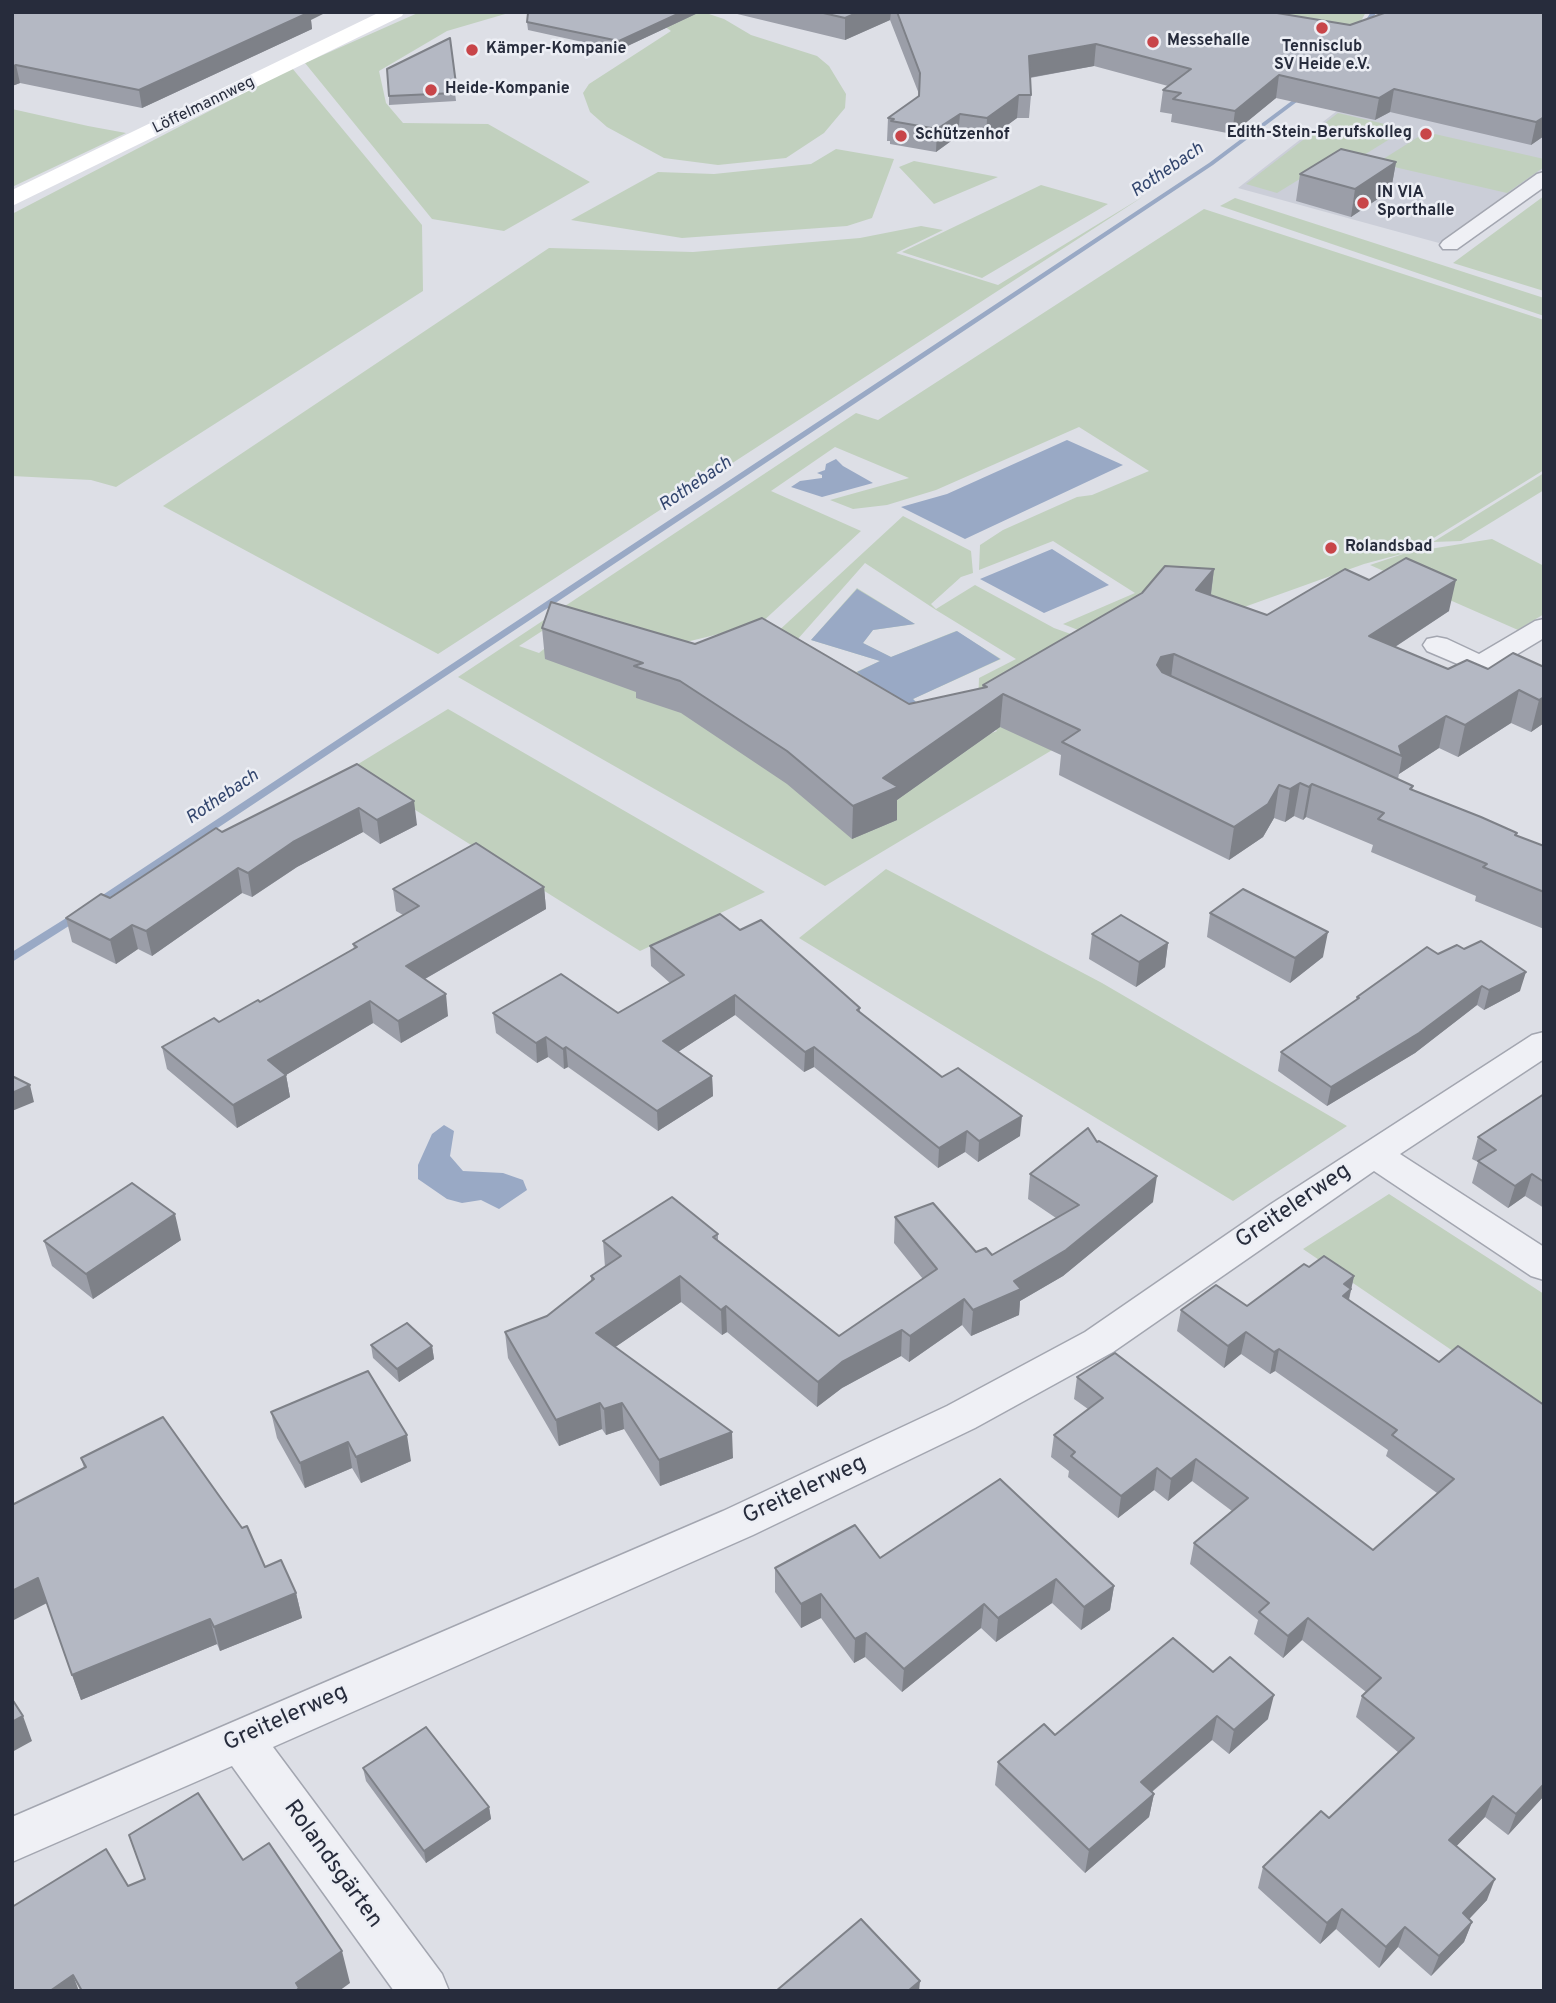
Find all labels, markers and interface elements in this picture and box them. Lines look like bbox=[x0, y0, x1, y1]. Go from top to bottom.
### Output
marker: Tennisclub SV Heide e.V. bbox=[1314, 20, 1330, 36]
place label: Messehalle bbox=[1167, 32, 1250, 52]
marker: Messehalle bbox=[1145, 34, 1161, 50]
place label: Tennisclub SV Heide e.V. bbox=[1274, 38, 1370, 76]
place label: Kämper-Kompanie bbox=[486, 40, 627, 60]
marker: Kämper-Kompanie bbox=[464, 42, 480, 58]
street label: Löffelmannweg bbox=[150, 73, 258, 139]
place label: Heide-Kompanie bbox=[445, 80, 570, 100]
marker: Heide-Kompanie bbox=[423, 82, 439, 98]
place label: Edith-Stein-Berufskolleg bbox=[1227, 124, 1412, 144]
place label: Schützenhof bbox=[915, 126, 1010, 146]
marker: Edith-Stein-Berufskolleg bbox=[1418, 126, 1434, 142]
marker: Schützenhof bbox=[893, 128, 909, 144]
water label: Rothebach bbox=[1127, 139, 1209, 203]
place label: IN VIA Sporthalle bbox=[1377, 184, 1454, 222]
marker: IN VIA Sporthalle bbox=[1355, 195, 1371, 211]
water label: Rothebach bbox=[655, 453, 737, 517]
place label: Rolandsbad bbox=[1345, 538, 1432, 558]
marker: Rolandsbad bbox=[1323, 540, 1339, 556]
water label: Rothebach bbox=[182, 766, 264, 830]
street label: Greitelerweg bbox=[1231, 1158, 1357, 1256]
street label: Greitelerweg bbox=[739, 1450, 871, 1532]
street label: Greitelerweg bbox=[220, 1679, 352, 1759]
street label: Rolandsgärten bbox=[276, 1796, 388, 1934]

